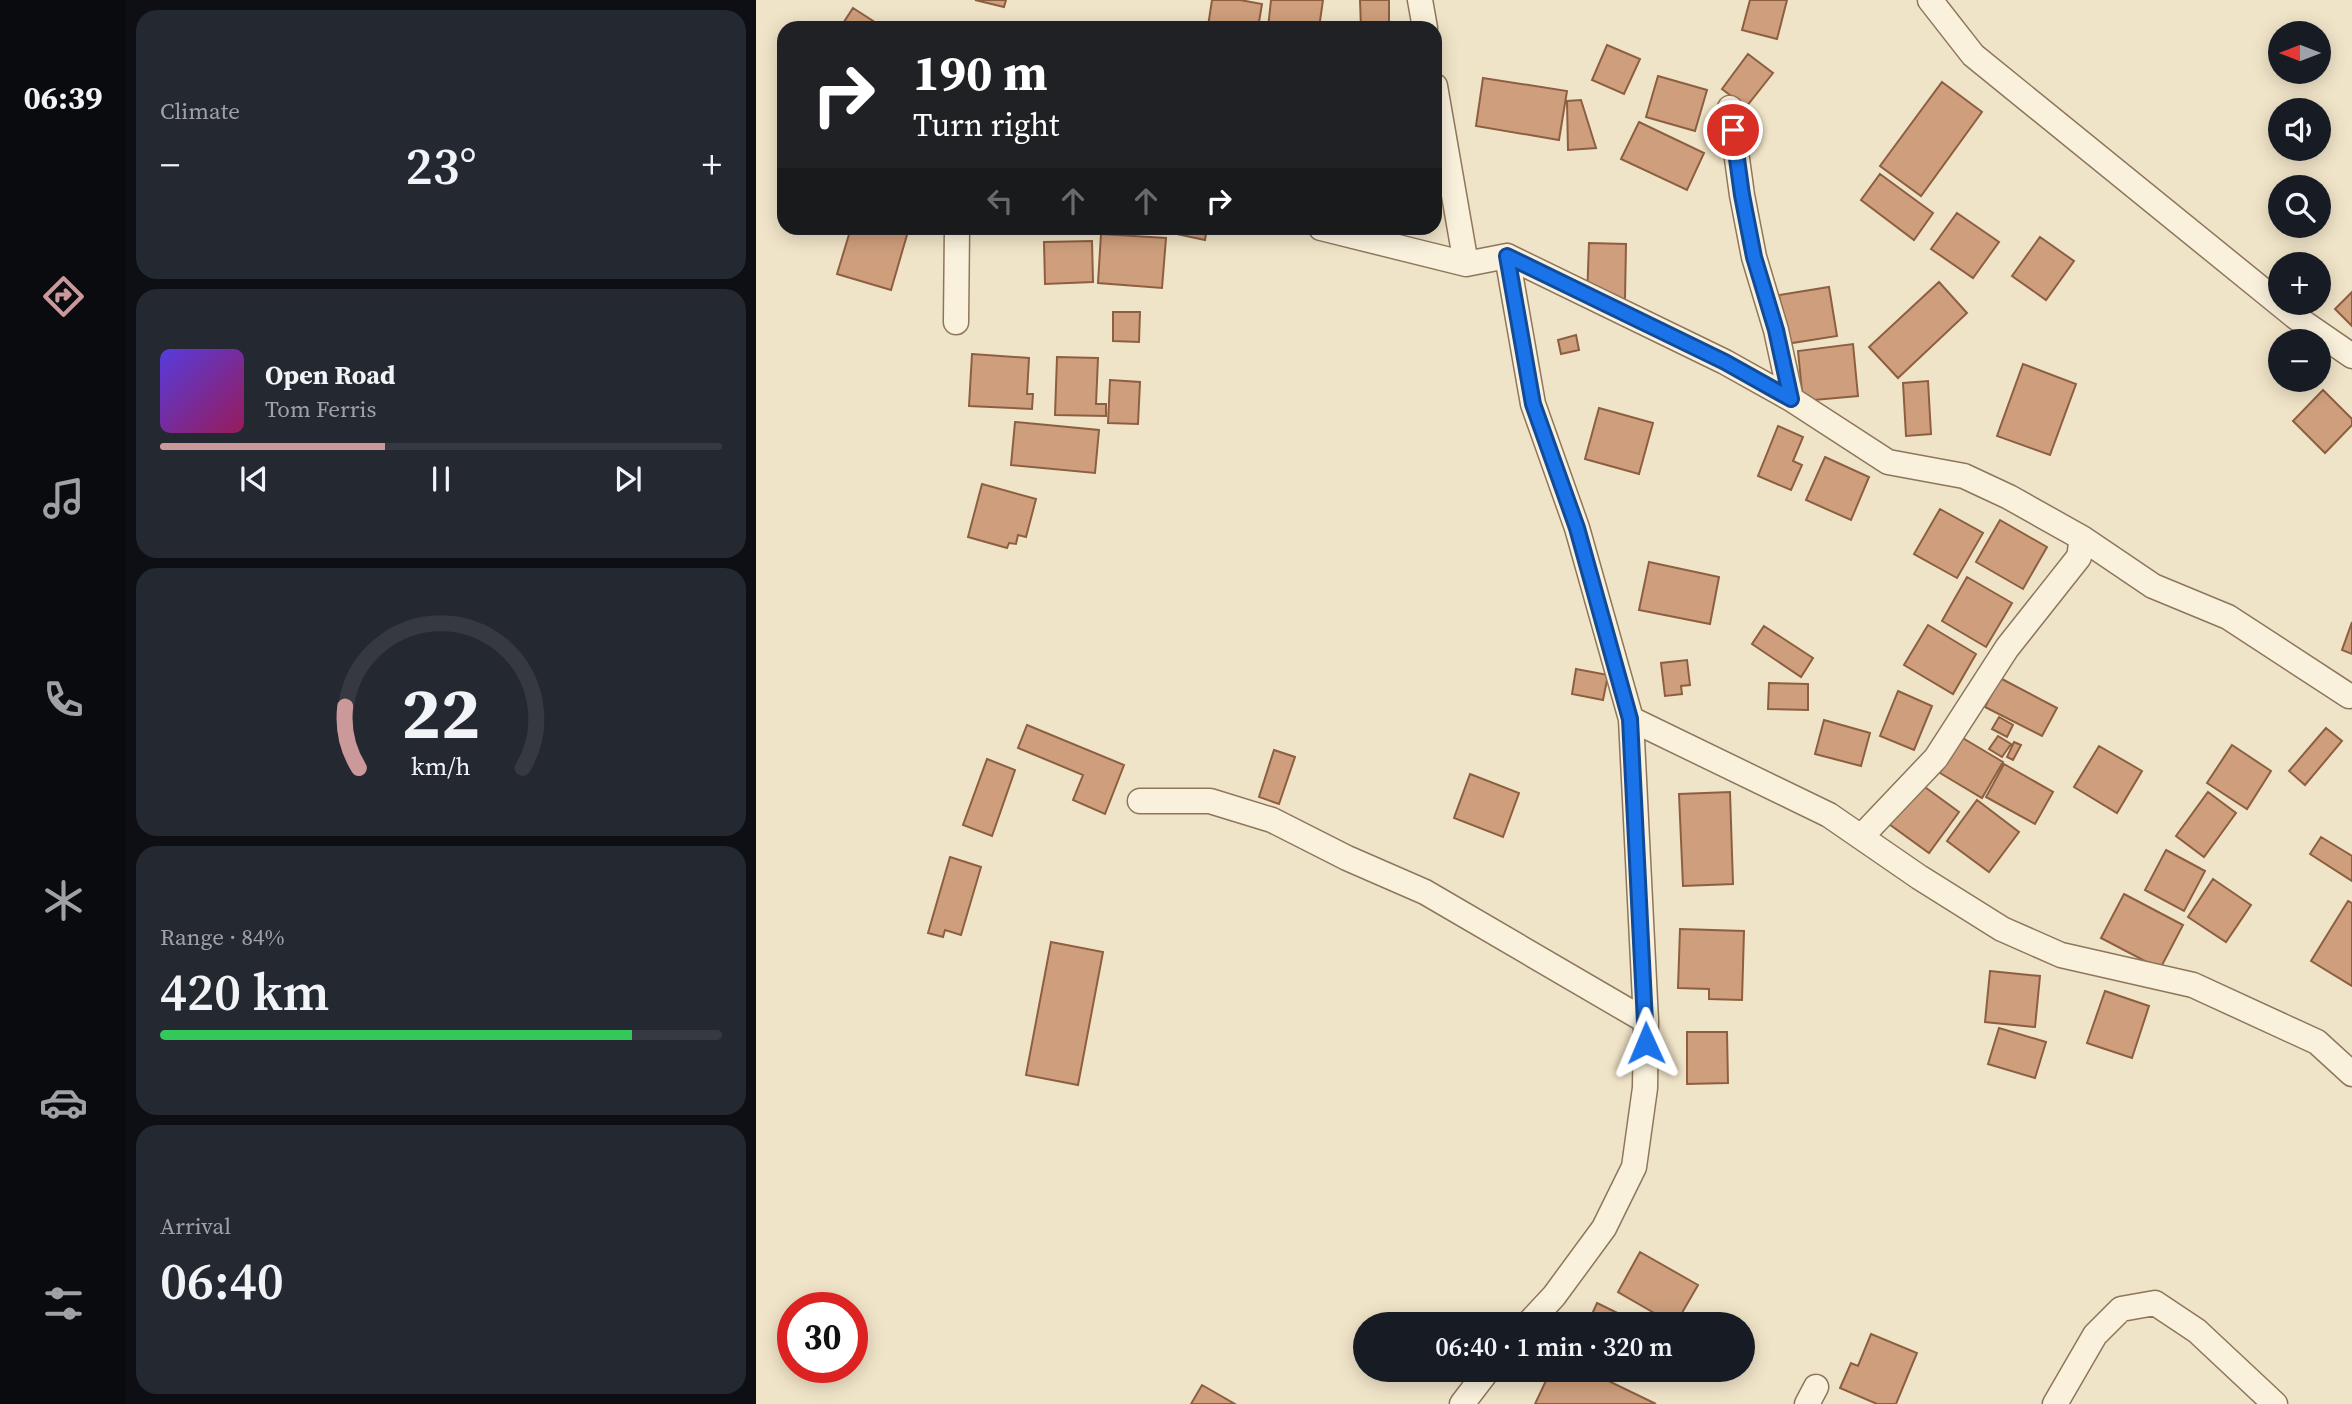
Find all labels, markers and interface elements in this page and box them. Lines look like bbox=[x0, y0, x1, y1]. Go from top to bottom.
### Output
north arrow bbox=[2268, 21, 2331, 84]
map controls bbox=[2268, 21, 2331, 392]
text: 190 m bbox=[913, 39, 1048, 106]
icon: right bbox=[798, 49, 889, 140]
text: 06:39 bbox=[24, 76, 102, 120]
text: Climate bbox=[160, 95, 240, 127]
button: sound bbox=[2268, 98, 2331, 161]
pin bbox=[1703, 100, 1763, 160]
text: Turn right bbox=[913, 103, 1059, 147]
icon: arrive bbox=[1714, 111, 1752, 149]
text: 23° bbox=[405, 130, 477, 201]
text: − bbox=[160, 139, 180, 191]
text: + bbox=[702, 139, 722, 191]
button: search bbox=[2268, 175, 2331, 238]
icon: left bbox=[981, 182, 1019, 220]
icon: ahead bbox=[1054, 182, 1092, 220]
icon: ahead bbox=[1127, 182, 1165, 220]
icon: right bbox=[1200, 182, 1238, 220]
button: + bbox=[2268, 252, 2331, 315]
icon: directions bbox=[39, 272, 88, 321]
button: − bbox=[2268, 329, 2331, 392]
text: Open Road bbox=[265, 357, 396, 393]
text: Tom Ferris bbox=[265, 393, 376, 425]
icon: previous bbox=[235, 460, 273, 498]
icon: pause bbox=[422, 460, 460, 498]
icon: next bbox=[609, 460, 647, 498]
icon: music bbox=[39, 474, 88, 523]
text: 22 bbox=[402, 663, 480, 762]
icon: phone bbox=[39, 675, 88, 724]
text: km/h bbox=[411, 749, 471, 783]
icon: climate bbox=[39, 876, 88, 925]
text: Range · 84% bbox=[160, 921, 285, 953]
text: 420 km bbox=[160, 956, 329, 1027]
position arrow bbox=[1609, 1006, 1683, 1080]
icon: car bbox=[39, 1078, 88, 1127]
text: Arrival bbox=[160, 1210, 231, 1242]
text: 06:40 bbox=[160, 1245, 284, 1316]
icon: filters bbox=[39, 1279, 88, 1328]
speed limit sign: 30 bbox=[777, 1292, 868, 1383]
text: 06:40 · 1 min · 320 m bbox=[1435, 1329, 1673, 1365]

